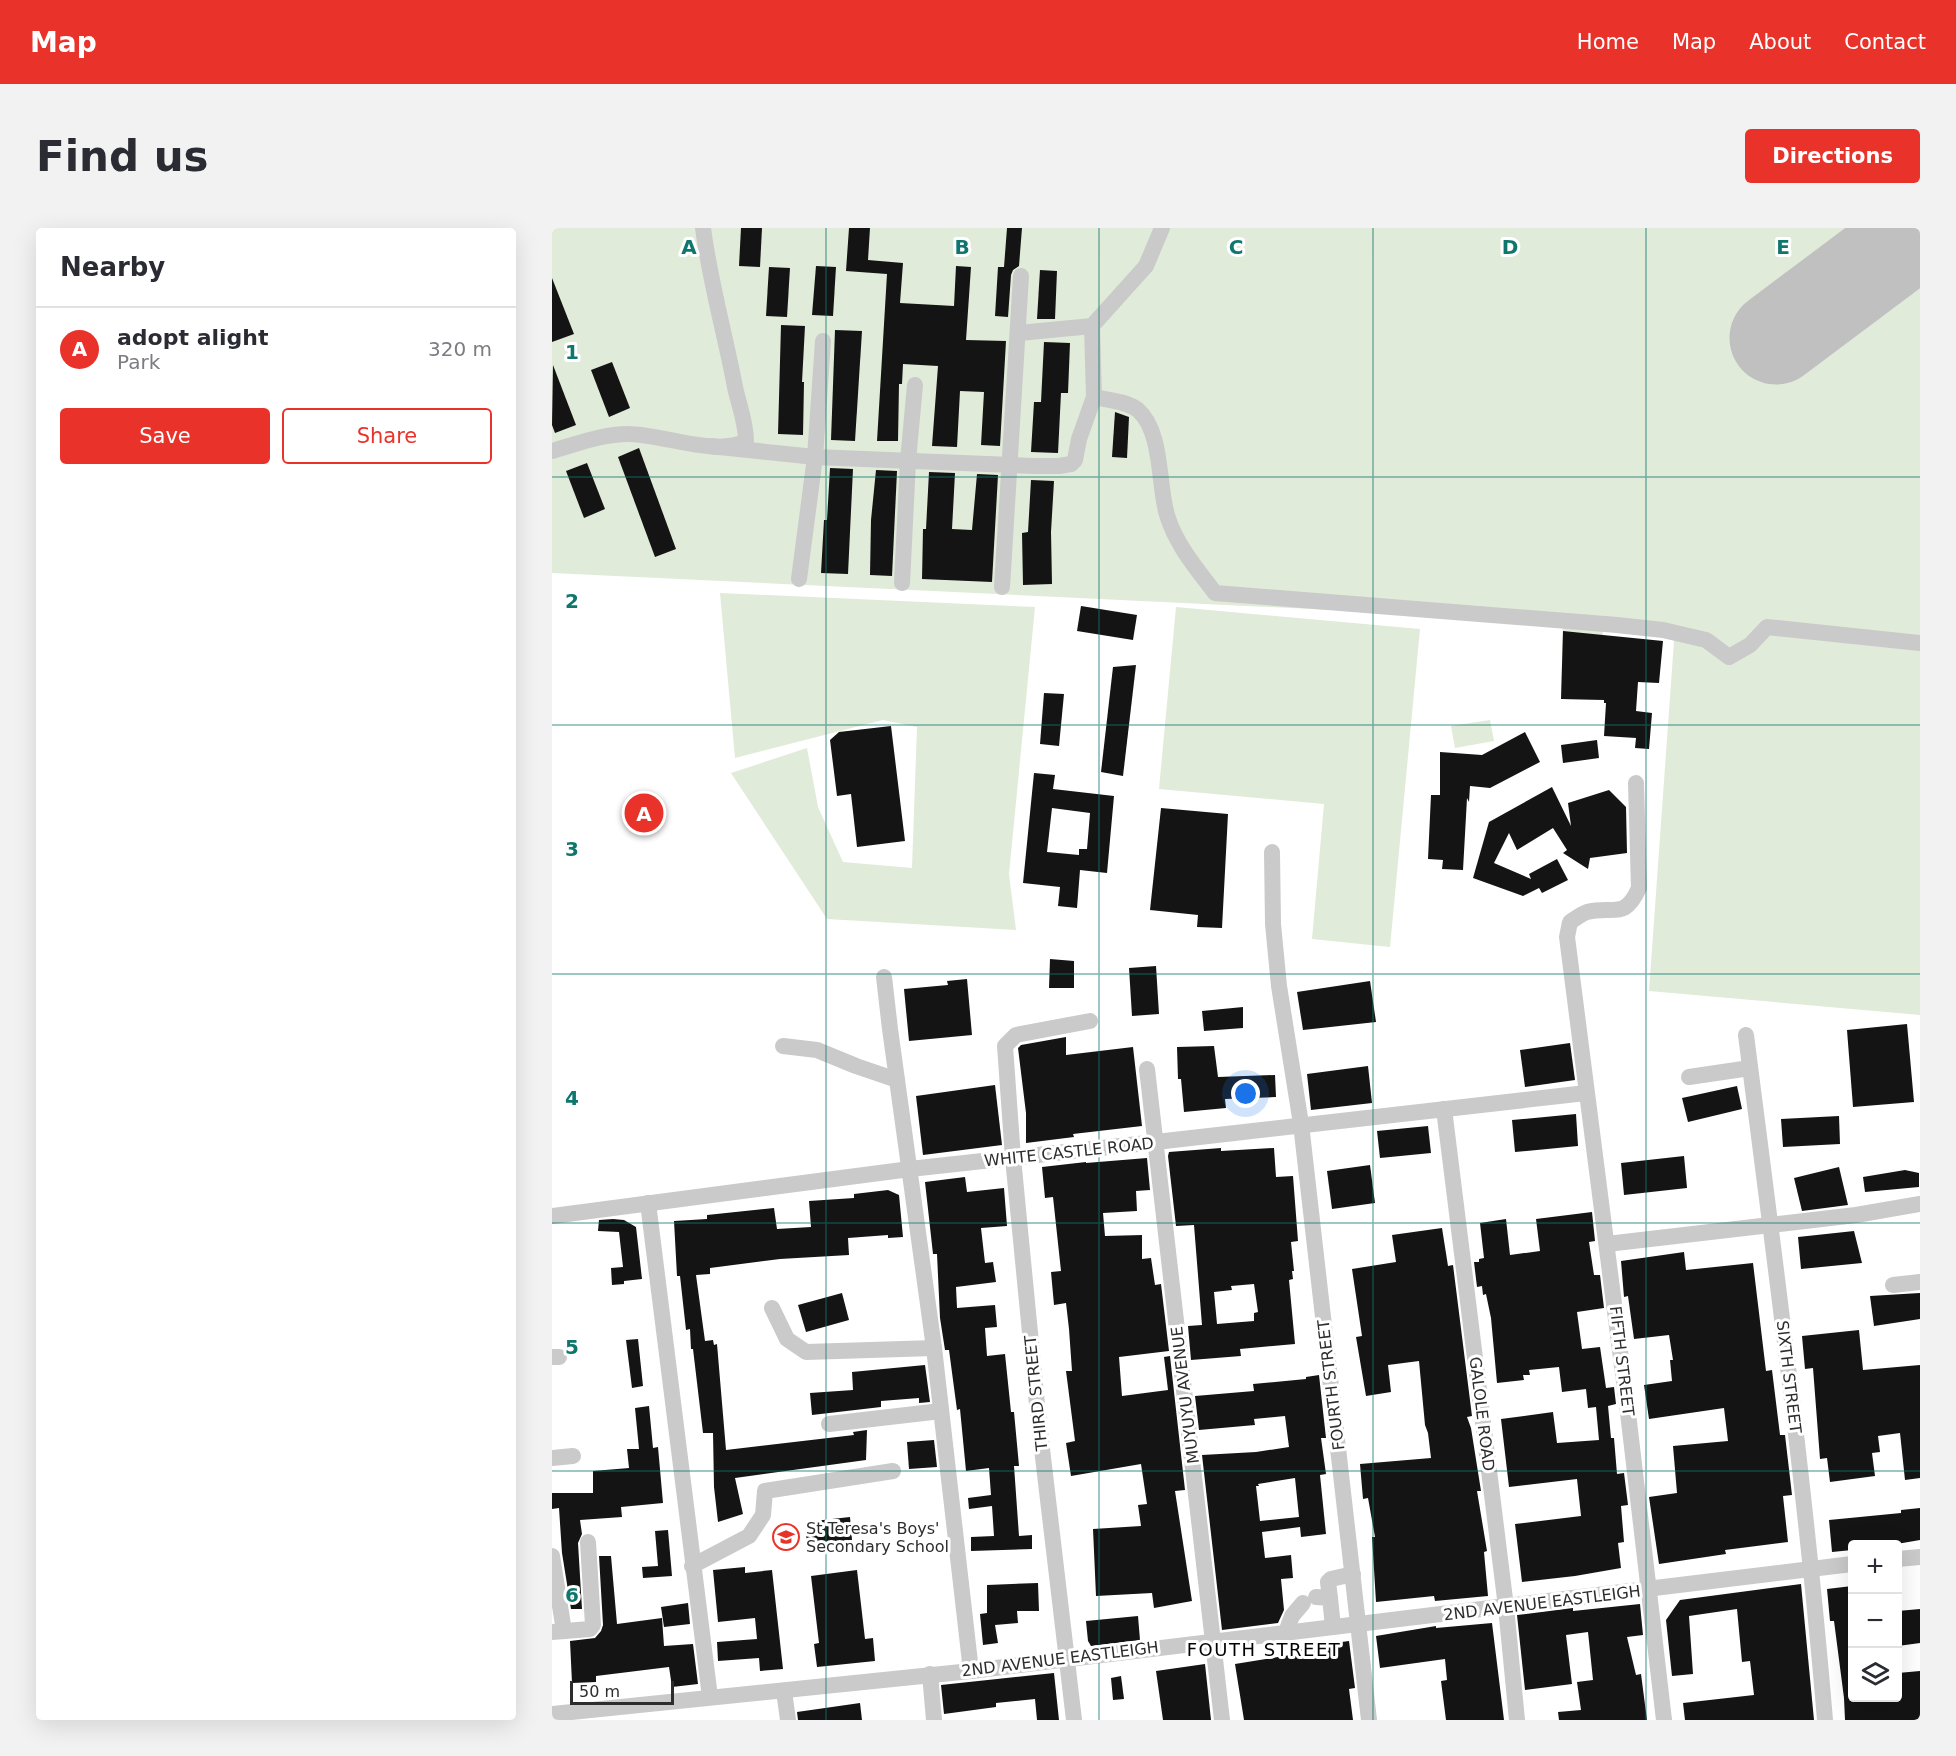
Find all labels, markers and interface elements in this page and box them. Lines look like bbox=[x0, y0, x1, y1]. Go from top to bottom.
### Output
text: Map bbox=[30, 26, 97, 59]
text: Home bbox=[1577, 30, 1639, 54]
text: Map bbox=[1672, 30, 1716, 54]
text: About bbox=[1749, 30, 1811, 54]
text: Contact bbox=[1844, 30, 1926, 54]
button: Directions bbox=[1745, 129, 1920, 183]
text: Find us bbox=[36, 132, 209, 181]
text: A bbox=[681, 235, 697, 259]
text: B bbox=[954, 235, 970, 259]
text: C bbox=[1229, 235, 1243, 259]
text: D bbox=[1502, 235, 1518, 259]
text: E bbox=[1776, 235, 1790, 259]
text: Nearby bbox=[60, 252, 165, 282]
text: adopt alight bbox=[117, 325, 269, 350]
text: A bbox=[72, 337, 87, 361]
text: 320 m bbox=[428, 337, 492, 361]
text: 1 bbox=[565, 340, 579, 364]
text: Park bbox=[117, 350, 160, 374]
button: Save bbox=[60, 408, 270, 464]
button: Share bbox=[282, 408, 492, 464]
text: 2 bbox=[565, 589, 579, 613]
pin: A bbox=[624, 790, 664, 836]
text: 3 bbox=[565, 837, 579, 861]
your location bbox=[1231, 1079, 1260, 1108]
text: 4 bbox=[565, 1086, 579, 1110]
street label: WHITE CASTLE ROAD bbox=[983, 1134, 1155, 1170]
street label: FIFTH STREET bbox=[1606, 1305, 1638, 1417]
street label: FOURTH STREET bbox=[1314, 1318, 1348, 1451]
street label: SIXTH STREET bbox=[1773, 1320, 1805, 1435]
street label: MUYUYU AVENUE bbox=[1167, 1325, 1203, 1465]
street label: THIRD STREET bbox=[1020, 1334, 1052, 1453]
text: 5 bbox=[565, 1335, 579, 1359]
street label: GALOLE ROAD bbox=[1466, 1356, 1498, 1472]
place label: St Teresa's Boys' Secondary School bbox=[806, 1519, 949, 1556]
school or university icon: St Teresa's Boys' Secondary School bbox=[771, 1522, 801, 1552]
map controls bbox=[1848, 1540, 1902, 1702]
button: + bbox=[1848, 1540, 1902, 1594]
street label: 2ND AVENUE EASTLEIGH bbox=[1442, 1581, 1642, 1625]
text: 6 bbox=[565, 1583, 579, 1607]
button: − bbox=[1848, 1594, 1902, 1648]
street label: 2ND AVENUE EASTLEIGH bbox=[960, 1637, 1160, 1681]
district label: FOUTH STREET bbox=[1187, 1639, 1341, 1660]
button: layers bbox=[1848, 1648, 1902, 1702]
scale bar bbox=[570, 1678, 674, 1706]
text: 50 m bbox=[579, 1682, 620, 1701]

